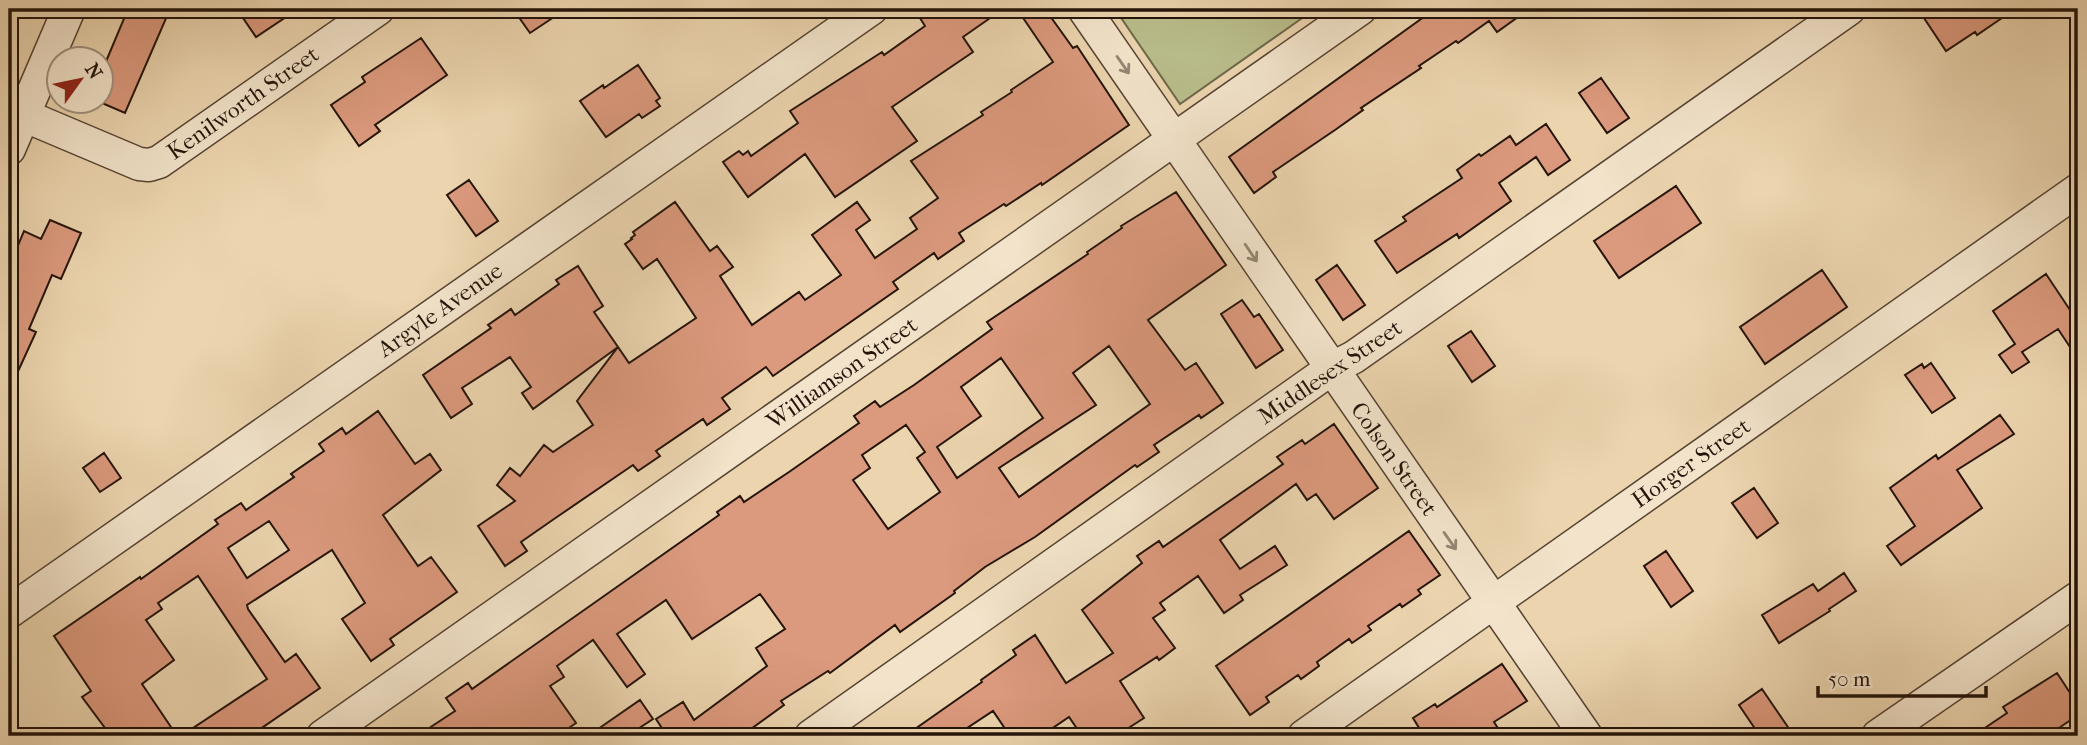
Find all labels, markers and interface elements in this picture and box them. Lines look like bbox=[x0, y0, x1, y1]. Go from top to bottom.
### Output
street label: Kenilworth Street bbox=[162, 41, 324, 165]
north arrow bbox=[46, 46, 116, 116]
one-way arrow bbox=[1115, 55, 1130, 74]
text: N bbox=[80, 59, 107, 84]
one-way arrow bbox=[1244, 242, 1258, 262]
street label: Argyle Avenue bbox=[372, 257, 508, 363]
street label: Williamson Street bbox=[761, 311, 922, 436]
street label: Middlesex Street bbox=[1253, 314, 1407, 430]
street label: Colson Street bbox=[1345, 397, 1443, 521]
street label: Horger Street bbox=[1627, 412, 1755, 514]
one-way arrow bbox=[1443, 531, 1457, 550]
scale bar bbox=[1818, 654, 1986, 698]
text: 50 m bbox=[1828, 667, 1871, 691]

